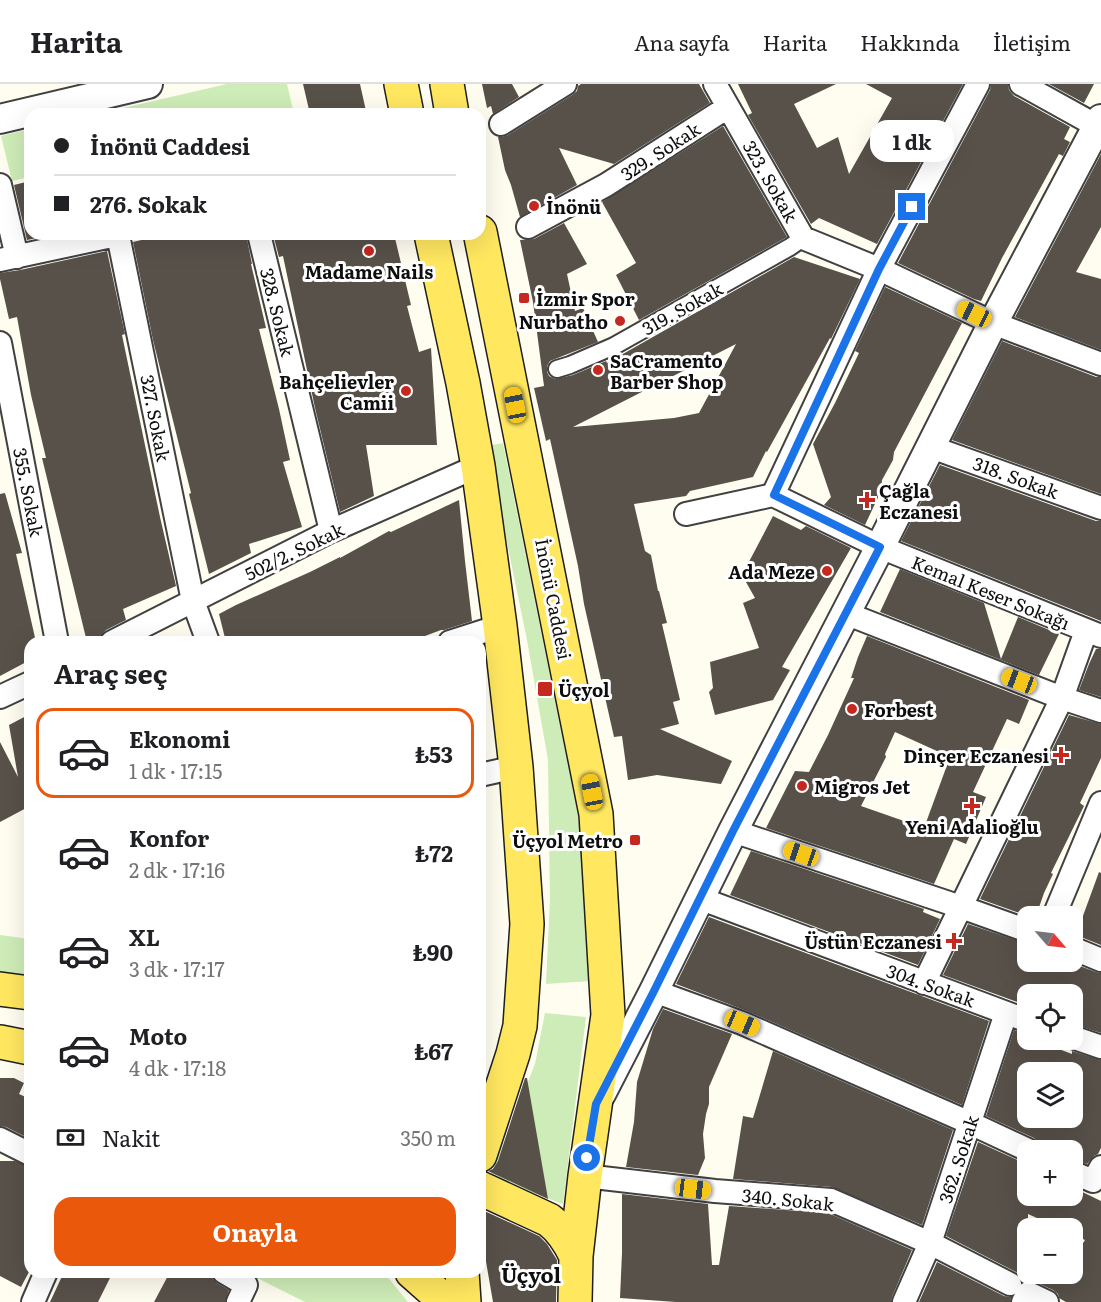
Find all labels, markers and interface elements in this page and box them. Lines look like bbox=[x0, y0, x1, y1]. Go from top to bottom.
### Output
text: Harita bbox=[30, 20, 122, 62]
text: Ana sayfa bbox=[634, 26, 730, 57]
text: Harita bbox=[763, 26, 827, 57]
text: Hakkında bbox=[860, 26, 960, 57]
text: İletişim bbox=[993, 26, 1071, 57]
street label: 329. Sokak bbox=[615, 115, 706, 187]
callout: 1 dk bbox=[870, 120, 954, 162]
text: 1 dk bbox=[893, 126, 931, 156]
text: İnönü Caddesi bbox=[90, 129, 250, 162]
street label: 323. Sokak bbox=[737, 135, 806, 228]
text: 276. Sokak bbox=[90, 187, 207, 220]
place label: İnönü bbox=[546, 193, 601, 220]
route end bbox=[898, 193, 925, 220]
marker: İnönü bbox=[527, 199, 541, 213]
marker: Madame Nails bbox=[362, 244, 376, 258]
place label: Madame Nails bbox=[305, 258, 433, 285]
street label: 328. Sokak bbox=[254, 265, 302, 360]
street label: 319. Sokak bbox=[637, 274, 728, 341]
place label: İzmir Spor bbox=[536, 285, 635, 312]
marker: İzmir Spor bbox=[517, 291, 531, 305]
car bbox=[954, 298, 994, 330]
place label: Nurbatho bbox=[519, 308, 608, 335]
marker: Nurbatho bbox=[613, 314, 627, 328]
place label: SaCramento Barber Shop bbox=[610, 347, 724, 395]
marker: SaCramento Barber Shop bbox=[591, 363, 605, 377]
place label: Bahçelievler Camii bbox=[279, 368, 394, 416]
street label: 327. Sokak bbox=[134, 372, 178, 465]
marker: Bahçelievler Camii bbox=[399, 384, 413, 398]
car bbox=[503, 386, 527, 424]
street label: 355. Sokak bbox=[7, 445, 51, 540]
street label: 318. Sokak bbox=[969, 449, 1064, 505]
place label: Çağla Eczanesi bbox=[879, 477, 959, 525]
marker: Çağla Eczanesi bbox=[860, 493, 874, 507]
street label: 502/2. Sokak bbox=[240, 515, 349, 587]
street label: İnönü Caddesi bbox=[529, 536, 579, 662]
street label: Kemal Keser Sokağı bbox=[908, 548, 1074, 636]
place label: Ada Meze bbox=[728, 558, 815, 585]
marker: Ada Meze bbox=[820, 564, 834, 578]
text: Araç seç bbox=[54, 652, 168, 692]
car bbox=[999, 666, 1039, 696]
place label: Üçyol bbox=[558, 676, 610, 703]
marker: Üçyol bbox=[536, 680, 554, 698]
place label: Forbest bbox=[864, 696, 934, 723]
marker: Forbest bbox=[845, 702, 859, 716]
text: Ekonomi bbox=[129, 722, 230, 755]
icon: car bbox=[57, 726, 111, 780]
text: ₺53 bbox=[415, 737, 453, 770]
place label: Dinçer Eczanesi bbox=[903, 742, 1049, 769]
marker: Dinçer Eczanesi bbox=[1054, 748, 1068, 762]
text: 1 dk · 17:15 bbox=[129, 755, 222, 785]
car bbox=[580, 773, 604, 811]
place label: Migros Jet bbox=[814, 773, 910, 800]
marker: Migros Jet bbox=[795, 779, 809, 793]
marker: Yeni Adalioğlu bbox=[965, 799, 979, 813]
place label: Yeni Adalioğlu bbox=[905, 813, 1039, 840]
text: Konfor bbox=[129, 821, 209, 854]
icon: car bbox=[57, 825, 111, 879]
place label: Üçyol Metro bbox=[512, 827, 623, 854]
marker: Üçyol Metro bbox=[628, 833, 642, 847]
text: ₺72 bbox=[415, 836, 453, 869]
car bbox=[781, 840, 821, 868]
text: 2 dk · 17:16 bbox=[129, 854, 225, 884]
north arrow bbox=[1017, 906, 1083, 972]
map controls bbox=[1017, 906, 1083, 1284]
text: XL bbox=[129, 920, 160, 953]
icon: car bbox=[57, 924, 111, 978]
place label: Üstün Eczanesi bbox=[804, 928, 942, 955]
marker: Üstün Eczanesi bbox=[947, 934, 961, 948]
text: ₺90 bbox=[413, 935, 453, 968]
text: 3 dk · 17:17 bbox=[129, 953, 225, 983]
street label: 304. Sokak bbox=[883, 957, 980, 1014]
button: locate bbox=[1017, 984, 1083, 1050]
car bbox=[722, 1008, 762, 1038]
text: Moto bbox=[129, 1019, 187, 1052]
icon: car bbox=[57, 1023, 111, 1077]
text: ₺67 bbox=[414, 1034, 453, 1067]
text: 4 dk · 17:18 bbox=[129, 1052, 226, 1082]
button: layers bbox=[1017, 1062, 1083, 1128]
street label: 362. Sokak bbox=[931, 1111, 985, 1206]
icon: cash bbox=[54, 1121, 87, 1154]
text: Nakit bbox=[102, 1121, 160, 1154]
text: 350 m bbox=[400, 1122, 456, 1152]
button: + bbox=[1017, 1140, 1083, 1206]
route start bbox=[573, 1144, 600, 1171]
car bbox=[674, 1178, 712, 1200]
street label: 340. Sokak bbox=[741, 1181, 836, 1217]
button: Onayla bbox=[54, 1197, 456, 1266]
button: − bbox=[1017, 1218, 1083, 1284]
district label: Üçyol bbox=[501, 1258, 561, 1289]

